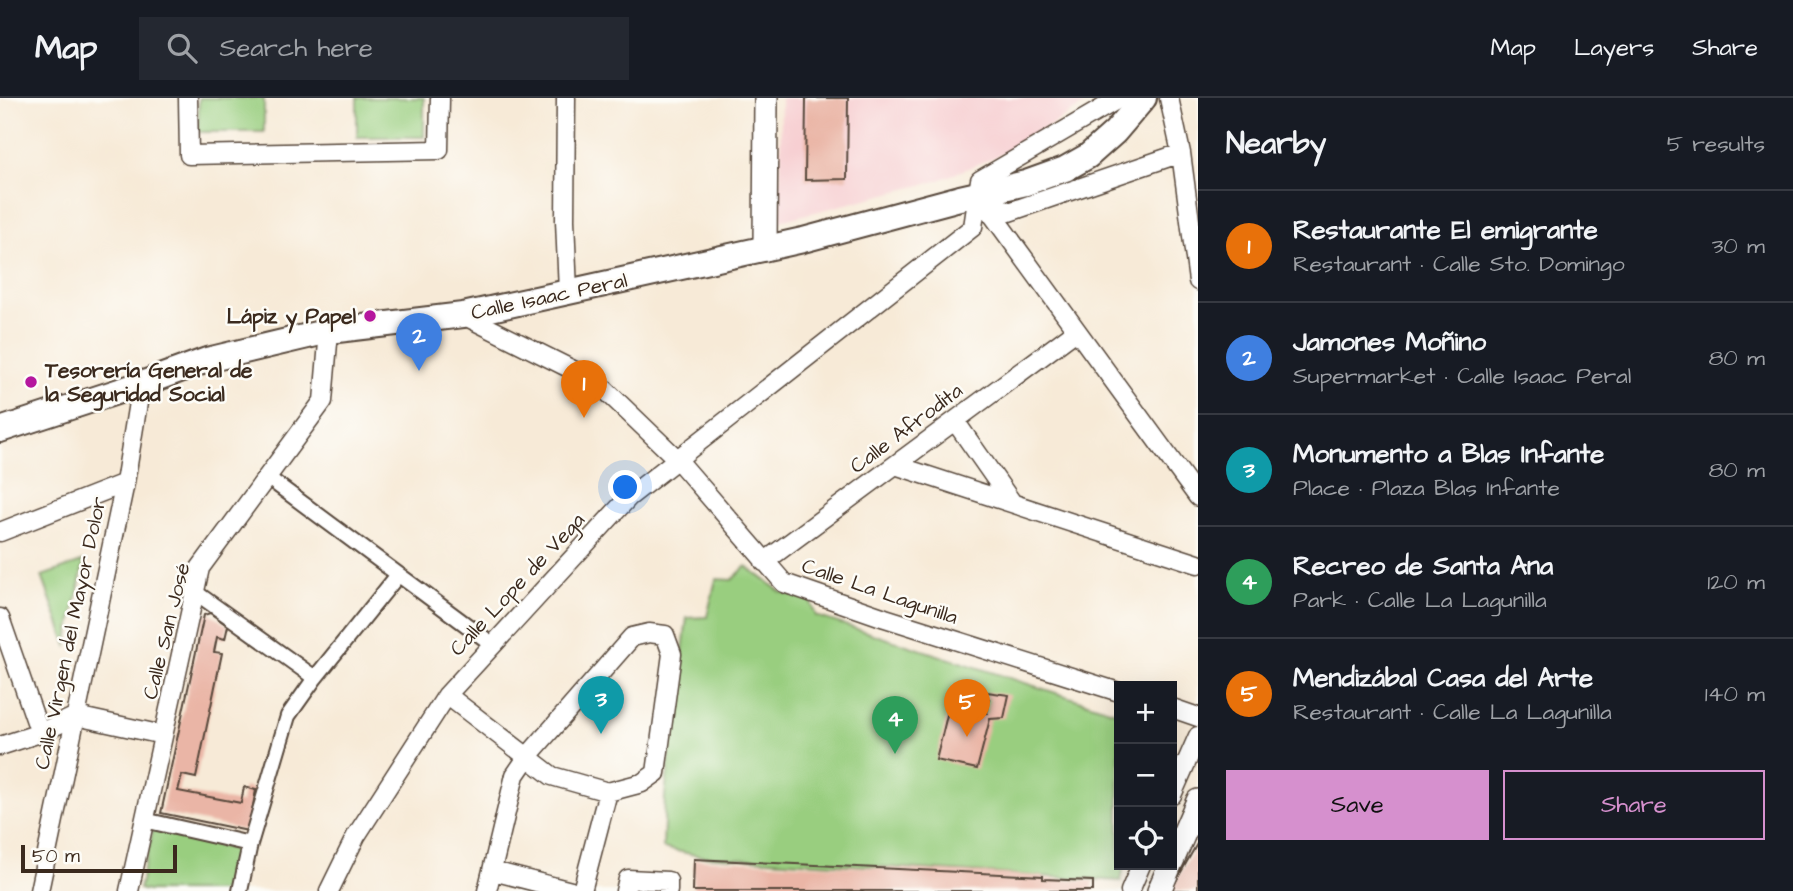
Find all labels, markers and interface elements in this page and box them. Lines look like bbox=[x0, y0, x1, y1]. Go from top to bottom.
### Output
search box bbox=[139, 17, 629, 80]
text: Map bbox=[35, 25, 97, 71]
icon: search bbox=[163, 29, 201, 67]
text: Search here bbox=[219, 30, 373, 66]
text: Map bbox=[1491, 31, 1536, 65]
text: Layers bbox=[1574, 31, 1654, 65]
text: Share bbox=[1692, 31, 1758, 65]
text: Nearby bbox=[1226, 123, 1326, 165]
text: 5 results bbox=[1667, 128, 1765, 160]
text: Restaurante El emigrante bbox=[1293, 212, 1598, 248]
text: 1 bbox=[1248, 230, 1250, 262]
text: 30 m bbox=[1712, 230, 1765, 262]
text: Restaurant · Calle Sto. Domingo bbox=[1293, 248, 1625, 280]
street label: Calle Isaac Peral bbox=[468, 266, 630, 327]
place label: Lápiz y Papel bbox=[227, 302, 357, 334]
marker: Lápiz y Papel bbox=[362, 308, 378, 324]
pin: 2 bbox=[396, 313, 442, 371]
text: Jamones Moñino bbox=[1293, 324, 1486, 360]
text: 2 bbox=[1242, 342, 1256, 374]
text: 80 m bbox=[1708, 342, 1765, 374]
place label: Tesorería General de la Seguridad Social bbox=[44, 356, 253, 411]
pin: 1 bbox=[561, 360, 607, 418]
text: Supermarket · Calle Isaac Peral bbox=[1293, 360, 1631, 392]
marker: Tesorería General de la Seguridad Social bbox=[23, 374, 39, 390]
street label: Calle Afrodita bbox=[844, 376, 969, 480]
text: Monumento a Blas Infante bbox=[1293, 436, 1604, 472]
text: 3 bbox=[1243, 454, 1255, 486]
text: 80 m bbox=[1708, 454, 1765, 486]
your location bbox=[608, 470, 642, 504]
text: Place · Plaza Blas Infante bbox=[1293, 472, 1560, 504]
street label: Calle Virgen del Mayor Dolor bbox=[27, 494, 116, 773]
street label: Calle Lope de Vega bbox=[443, 506, 593, 664]
text: Recreo de Santa Ana bbox=[1293, 548, 1553, 584]
street label: Calle La Lagunilla bbox=[797, 551, 962, 634]
street label: Calle San José bbox=[136, 560, 197, 702]
text: 4 bbox=[1241, 566, 1257, 598]
text: 120 m bbox=[1707, 566, 1765, 598]
text: Park · Calle La Lagunilla bbox=[1293, 584, 1547, 616]
text: Mendizábal Casa del Arte bbox=[1293, 660, 1593, 696]
pin: 3 bbox=[578, 676, 624, 734]
text: 5 bbox=[1241, 678, 1257, 710]
text: 140 m bbox=[1705, 678, 1765, 710]
pin: 5 bbox=[944, 679, 990, 737]
map controls bbox=[1114, 681, 1177, 870]
button: + bbox=[1114, 681, 1177, 744]
pin: 4 bbox=[872, 696, 918, 754]
text: Restaurant · Calle La Lagunilla bbox=[1293, 696, 1612, 728]
button: − bbox=[1114, 744, 1177, 807]
button: Save bbox=[1226, 770, 1489, 840]
button: Share bbox=[1503, 770, 1765, 840]
button: locate bbox=[1114, 807, 1177, 870]
scale bar bbox=[21, 842, 177, 874]
text: 50 m bbox=[32, 843, 80, 870]

